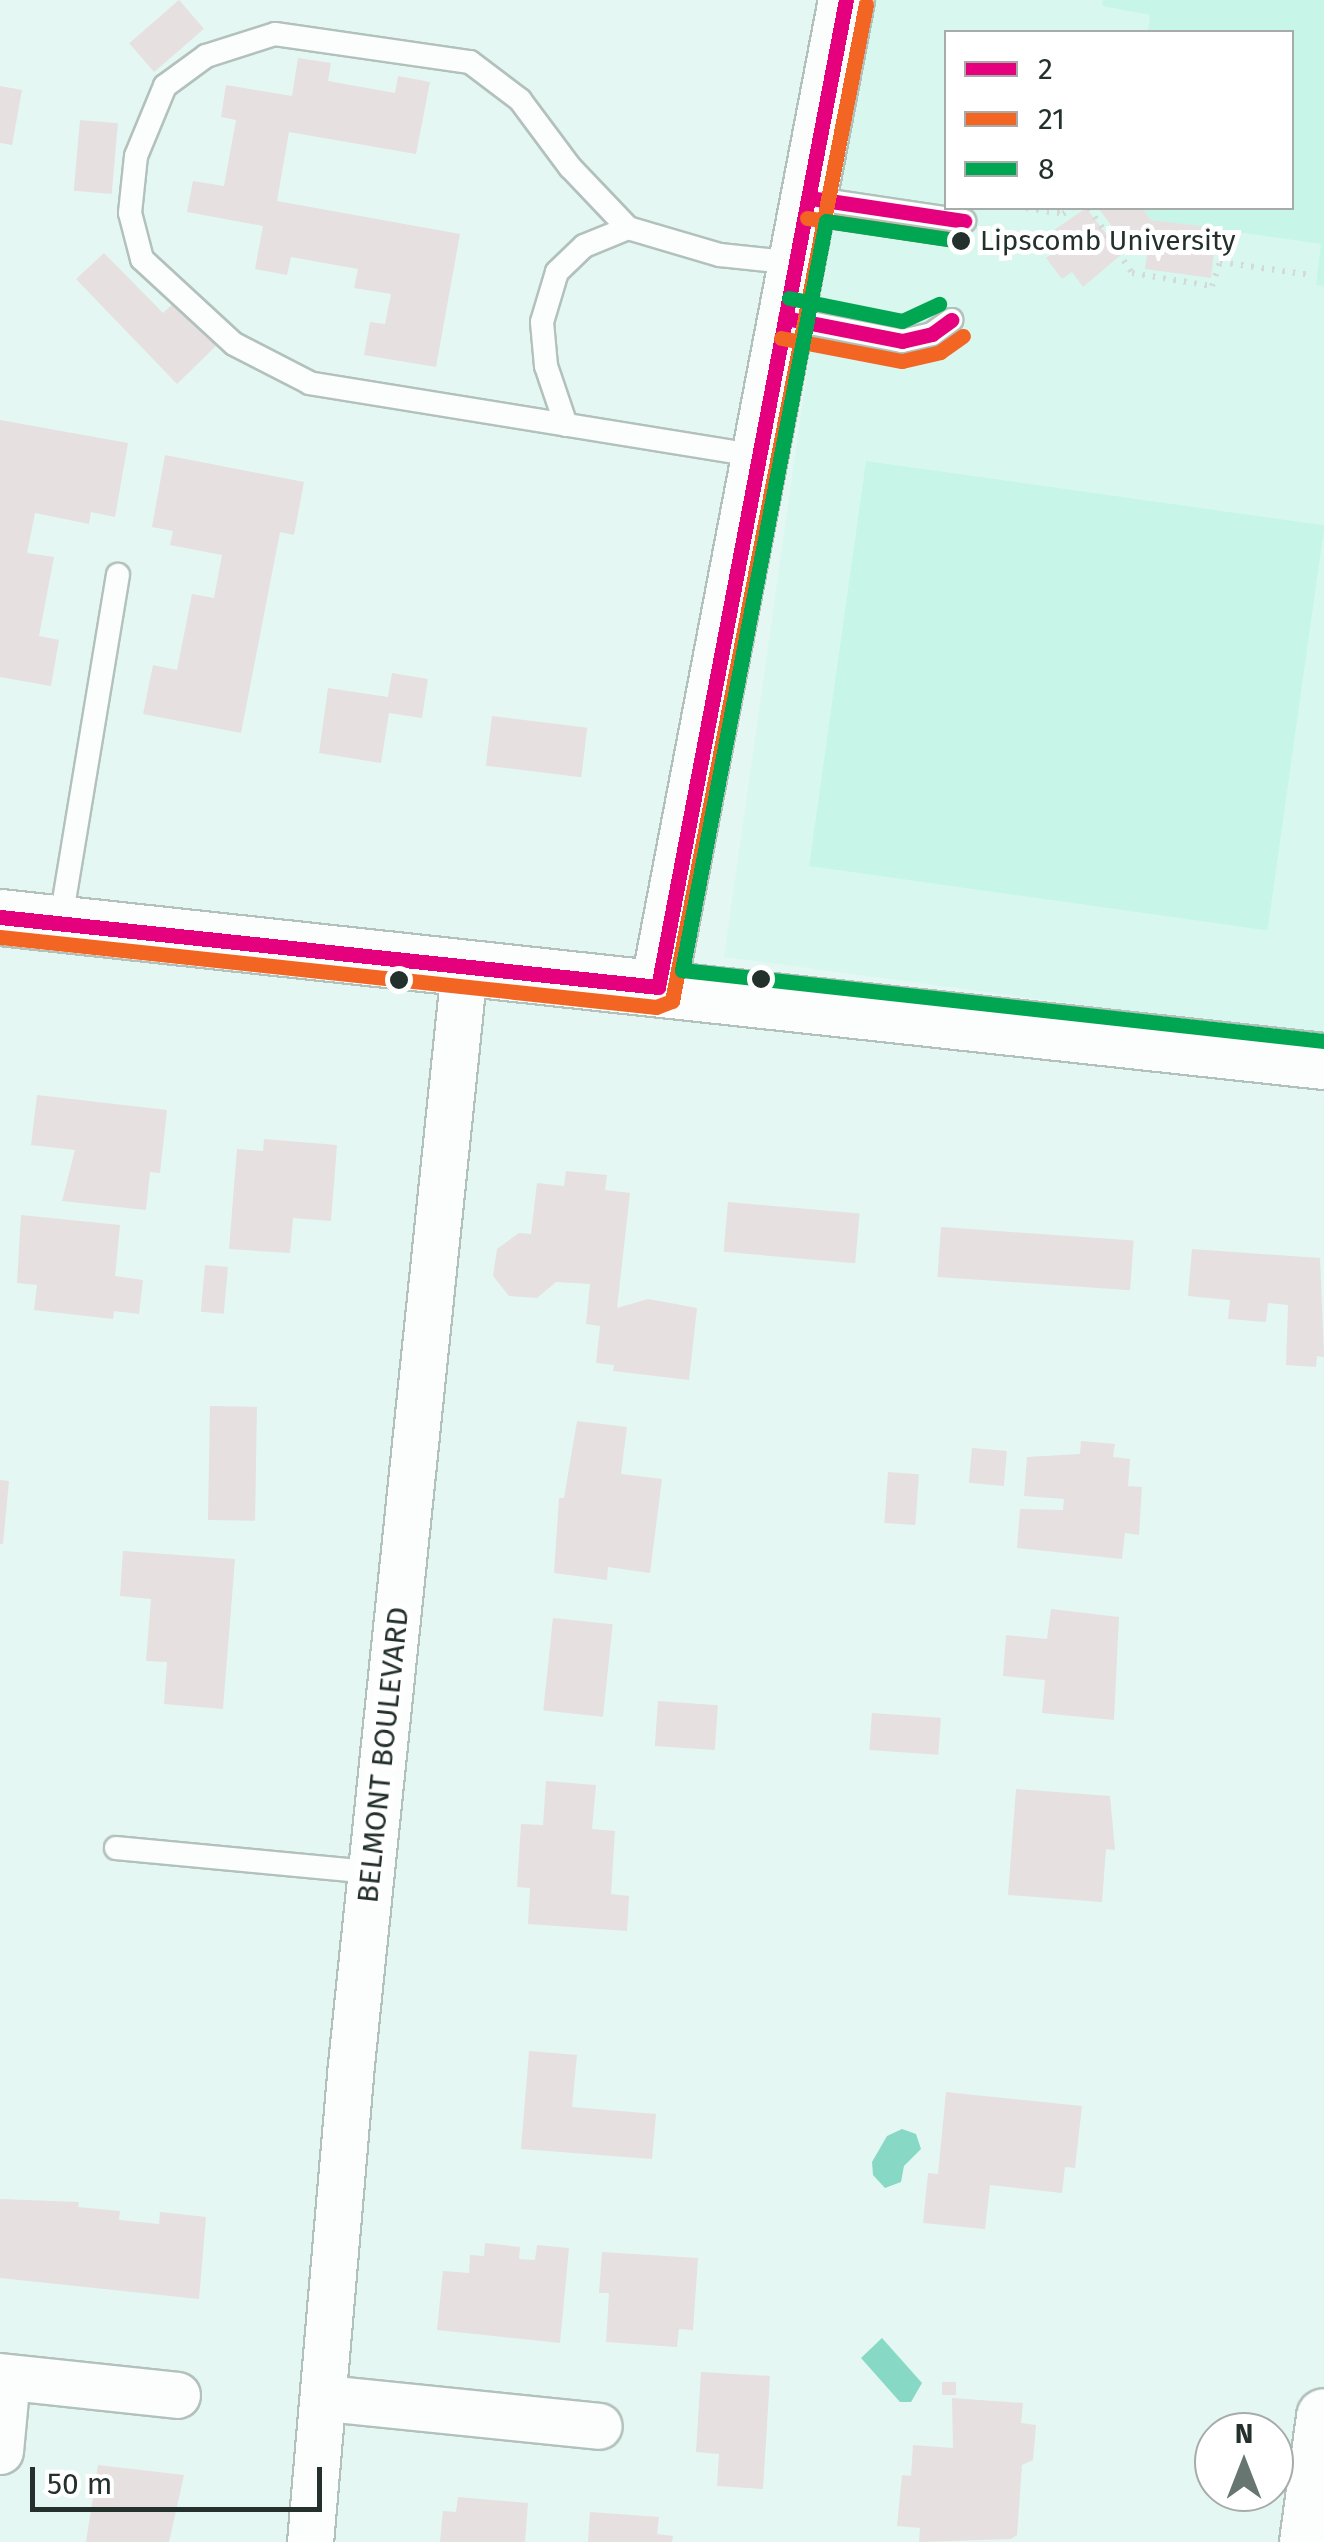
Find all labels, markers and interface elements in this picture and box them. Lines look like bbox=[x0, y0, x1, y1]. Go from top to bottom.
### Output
legend bbox=[944, 30, 1294, 210]
text: 2 bbox=[1038, 51, 1053, 87]
text: 21 bbox=[1038, 101, 1065, 137]
text: 8 bbox=[1038, 151, 1055, 187]
place label: Lipscomb University bbox=[980, 224, 1236, 258]
marker: Lipscomb University bbox=[951, 231, 971, 251]
unlabelled marker bbox=[751, 969, 771, 989]
unlabelled marker bbox=[389, 970, 409, 990]
street label: BELMONT BOULEVARD bbox=[350, 1605, 416, 1905]
north arrow bbox=[1194, 2412, 1294, 2512]
text: N bbox=[1235, 2417, 1253, 2450]
scale bar bbox=[35, 2447, 328, 2509]
text: 50 m bbox=[47, 2466, 112, 2502]

